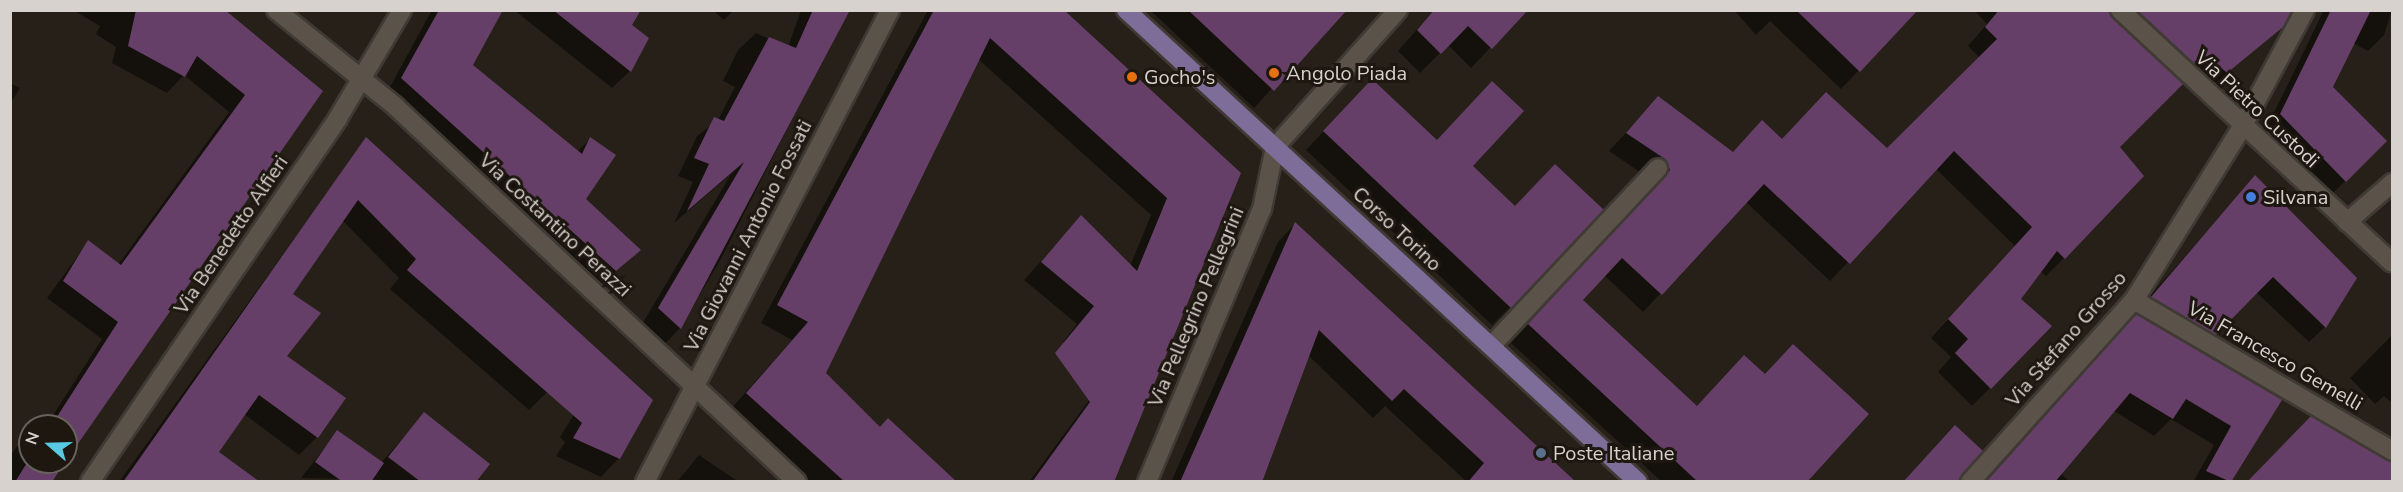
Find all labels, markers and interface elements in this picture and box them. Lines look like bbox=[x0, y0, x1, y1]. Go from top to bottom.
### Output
street label: Via Pietro Custodi bbox=[2190, 45, 2324, 173]
place label: Angolo Piada bbox=[1286, 61, 1407, 85]
place label: Gocho's bbox=[1144, 65, 1215, 89]
marker: Angolo Piada bbox=[1267, 66, 1281, 80]
marker: Gocho's bbox=[1125, 70, 1139, 84]
street label: Via Giovanni Antonio Fossati bbox=[679, 116, 817, 356]
street label: Via Costantino Perazzi bbox=[474, 148, 636, 302]
street label: Via Benedetto Alfieri bbox=[169, 151, 293, 319]
street label: Corso Torino bbox=[1348, 182, 1446, 276]
place label: Silvana bbox=[2263, 185, 2328, 209]
marker: Silvana bbox=[2244, 190, 2258, 204]
street label: Via Pellegrino Pellegrini bbox=[1143, 203, 1249, 411]
street label: Via Stefano Grosso bbox=[2001, 266, 2131, 412]
street label: Via Francesco Gemelli bbox=[2183, 296, 2367, 416]
north arrow bbox=[18, 414, 78, 474]
text: N bbox=[21, 429, 45, 448]
place label: Poste Italiane bbox=[1553, 441, 1674, 465]
marker: Poste Italiane bbox=[1534, 446, 1548, 460]

